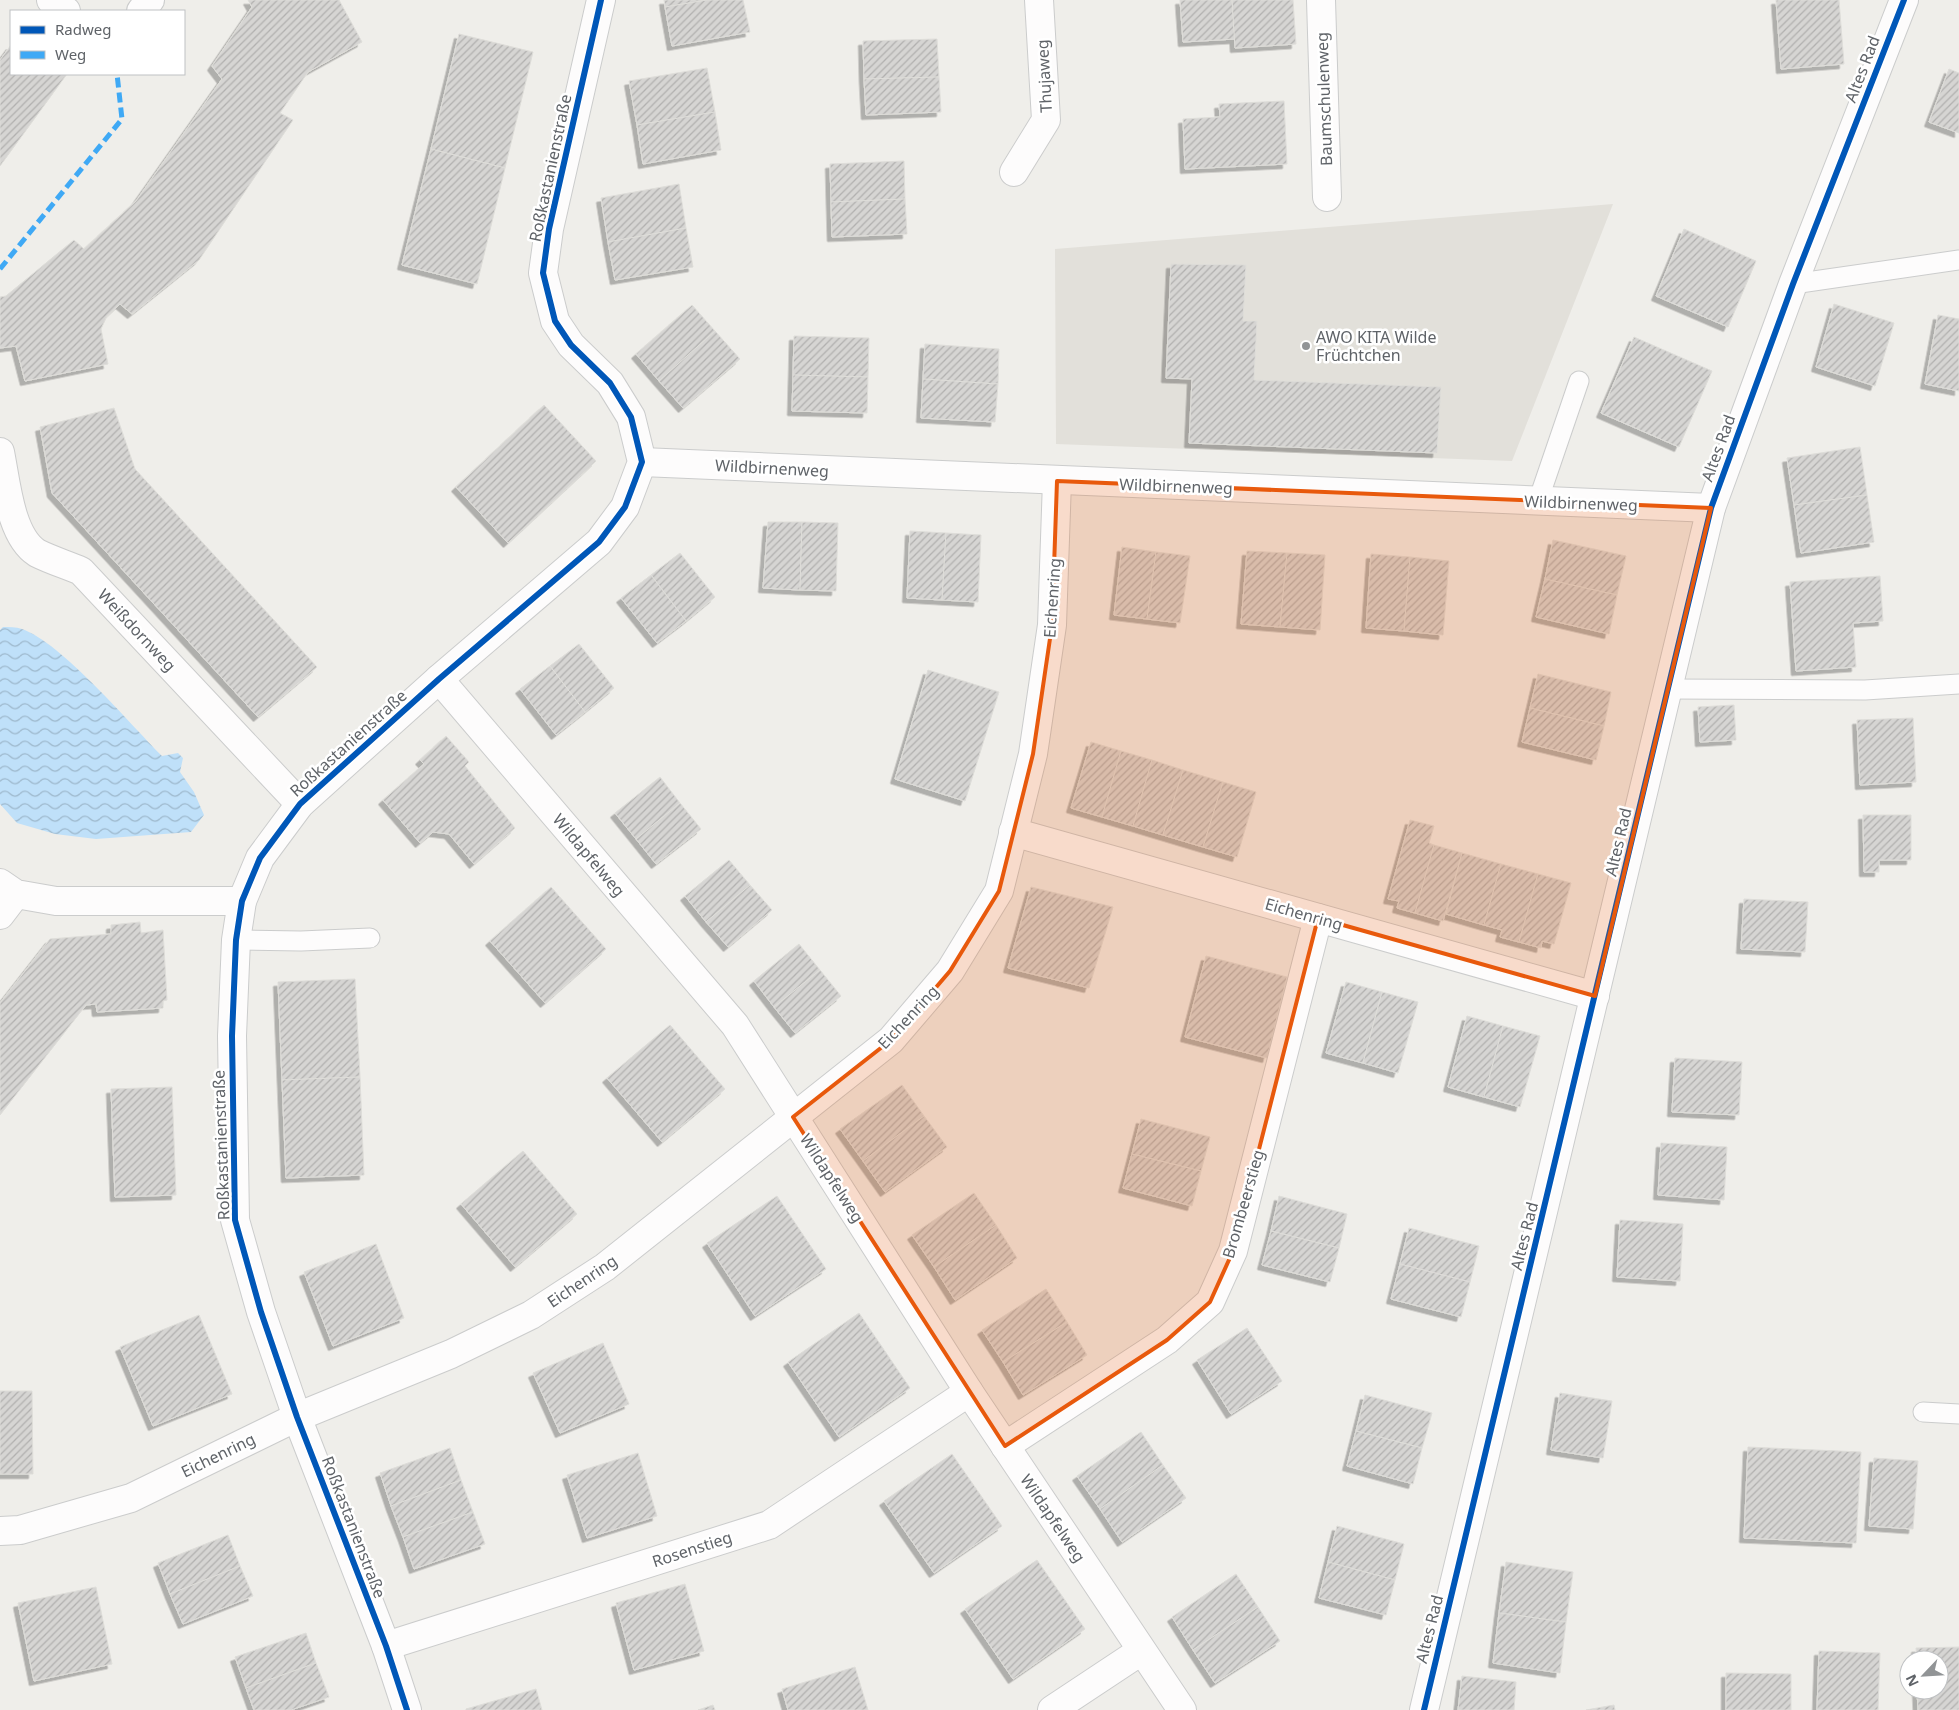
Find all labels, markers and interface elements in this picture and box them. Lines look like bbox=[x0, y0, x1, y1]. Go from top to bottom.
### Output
legend bbox=[10, 10, 185, 75]
text: Radweg bbox=[55, 19, 111, 39]
street label: Baumschulenweg bbox=[1311, 32, 1337, 166]
street label: Altes Rad bbox=[1839, 32, 1885, 106]
street label: Thujaweg bbox=[1031, 39, 1057, 113]
text: Weg bbox=[55, 44, 86, 64]
street label: Roßkastanienstraße bbox=[524, 92, 576, 244]
place label: AWO KITA Wilde Früchtchen bbox=[1316, 326, 1436, 366]
marker: AWO KITA Wilde Früchtchen bbox=[1300, 340, 1312, 352]
street label: Altes Rad bbox=[1696, 411, 1740, 485]
street label: Wildbirnenweg bbox=[715, 454, 829, 482]
street label: Wildbirnenweg bbox=[1119, 473, 1233, 499]
street label: Wildbirnenweg bbox=[1524, 490, 1638, 516]
street label: Eichenring bbox=[1038, 557, 1066, 639]
street label: Weißdornweg bbox=[93, 584, 181, 676]
street label: Roßkastanienstraße bbox=[285, 684, 411, 802]
street label: Altes Rad bbox=[1599, 806, 1637, 878]
street label: Wildapfelweg bbox=[548, 809, 630, 901]
street label: Eichenring bbox=[1263, 892, 1345, 936]
street label: Eichenring bbox=[873, 980, 943, 1054]
street label: Roßkastanienstraße bbox=[207, 1069, 235, 1221]
street label: Wildapfelweg bbox=[795, 1129, 869, 1227]
street label: Brombeerstieg bbox=[1217, 1147, 1269, 1261]
street label: Altes Rad bbox=[1505, 1199, 1543, 1273]
street label: Eichenring bbox=[543, 1250, 621, 1312]
street label: Eichenring bbox=[177, 1428, 259, 1482]
street label: Roßkastanienstraße bbox=[317, 1453, 391, 1601]
street label: Wildapfelweg bbox=[1015, 1470, 1091, 1566]
street label: Rosenstieg bbox=[649, 1526, 735, 1572]
street label: Altes Rad bbox=[1410, 1592, 1448, 1666]
north arrow bbox=[1899, 1650, 1949, 1700]
text: N bbox=[1901, 1672, 1923, 1690]

